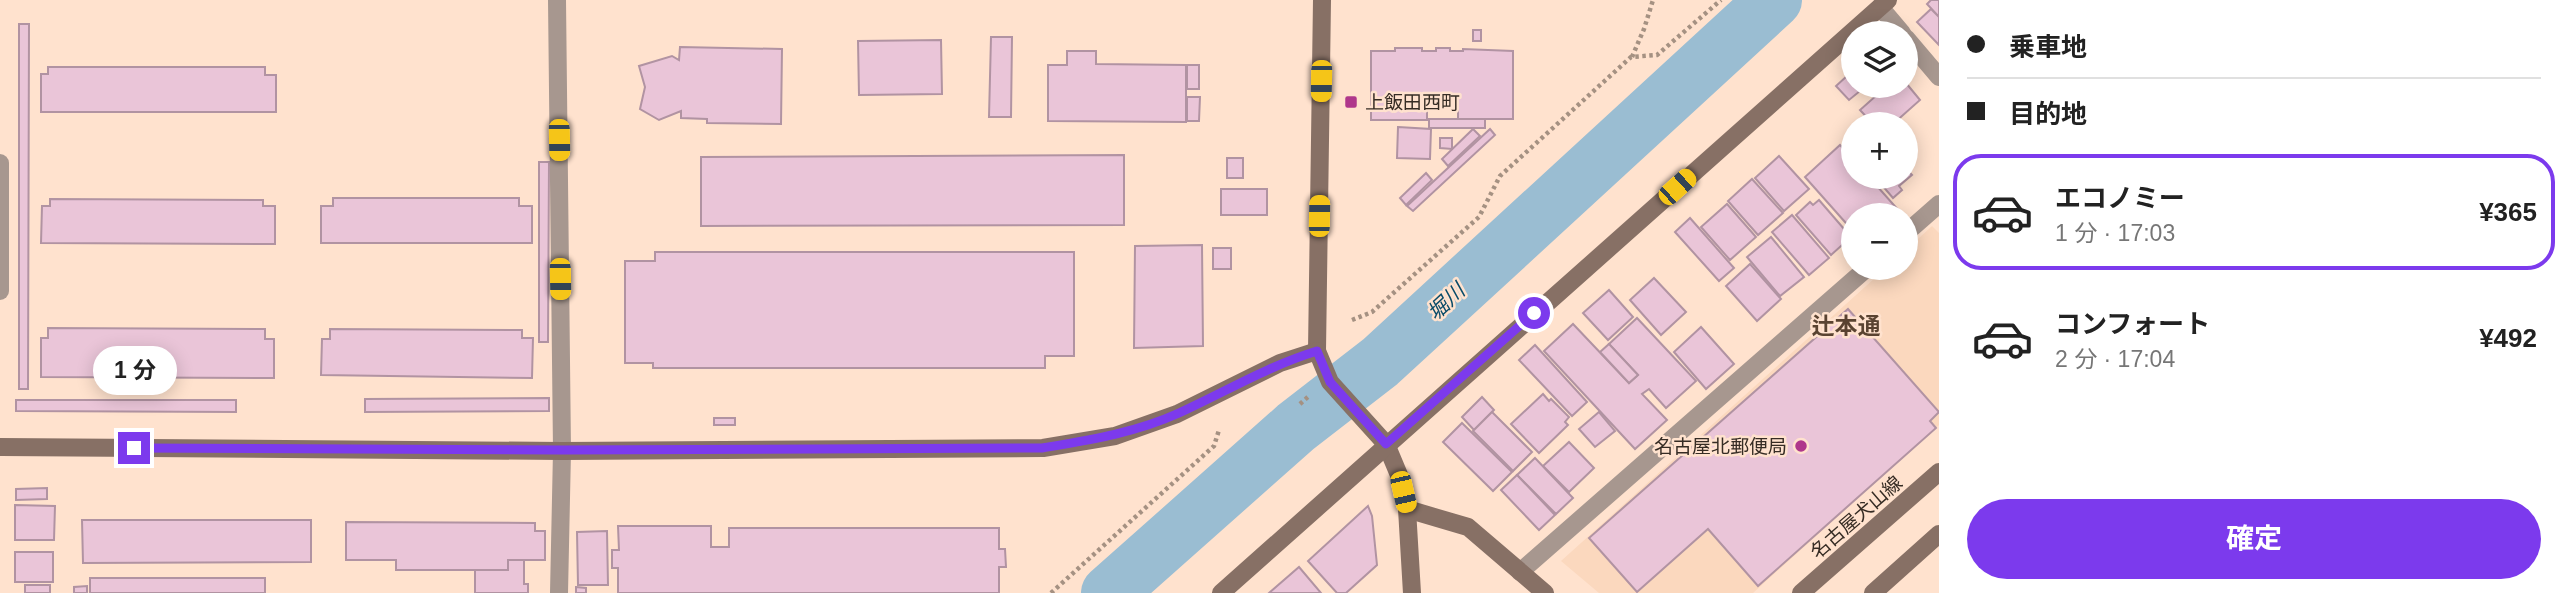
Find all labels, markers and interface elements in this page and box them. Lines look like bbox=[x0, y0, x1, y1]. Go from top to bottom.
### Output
map controls bbox=[1841, 21, 1918, 280]
button: layers bbox=[1841, 21, 1918, 98]
text: 乗車地 bbox=[2009, 32, 2087, 62]
car bbox=[1311, 60, 1332, 102]
place label: 上飯田西町 bbox=[1365, 92, 1460, 113]
marker: 上飯田西町 bbox=[1343, 94, 1359, 110]
text: 目的地 bbox=[2009, 99, 2087, 129]
button: + bbox=[1841, 112, 1918, 189]
car bbox=[549, 119, 570, 161]
car bbox=[1655, 165, 1700, 209]
icon: car bbox=[1971, 181, 2034, 244]
text: エコノミー bbox=[2055, 183, 2185, 213]
car bbox=[1309, 195, 1330, 237]
text: ¥365 bbox=[2479, 197, 2537, 227]
button: − bbox=[1841, 203, 1918, 280]
text: 1 分 · 17:03 bbox=[2055, 220, 2175, 246]
car bbox=[550, 258, 571, 300]
water label: 堀川 bbox=[1422, 278, 1470, 324]
route start bbox=[1518, 297, 1550, 329]
icon: car bbox=[1971, 307, 2034, 370]
text: コンフォート bbox=[2055, 309, 2210, 339]
district label: 辻本通 bbox=[1812, 313, 1881, 339]
text: ¥492 bbox=[2479, 323, 2537, 353]
callout: 1 分 bbox=[92, 346, 176, 396]
text: 2 分 · 17:04 bbox=[2055, 346, 2175, 372]
text: 1 分 bbox=[114, 357, 156, 383]
route end bbox=[118, 432, 150, 464]
place label: 名古屋北郵便局 bbox=[1654, 436, 1787, 457]
marker: 名古屋北郵便局 bbox=[1793, 438, 1809, 454]
car bbox=[1389, 469, 1418, 515]
street label: 名古屋犬山線 bbox=[1806, 472, 1906, 563]
button: 確定 bbox=[1967, 499, 2541, 579]

